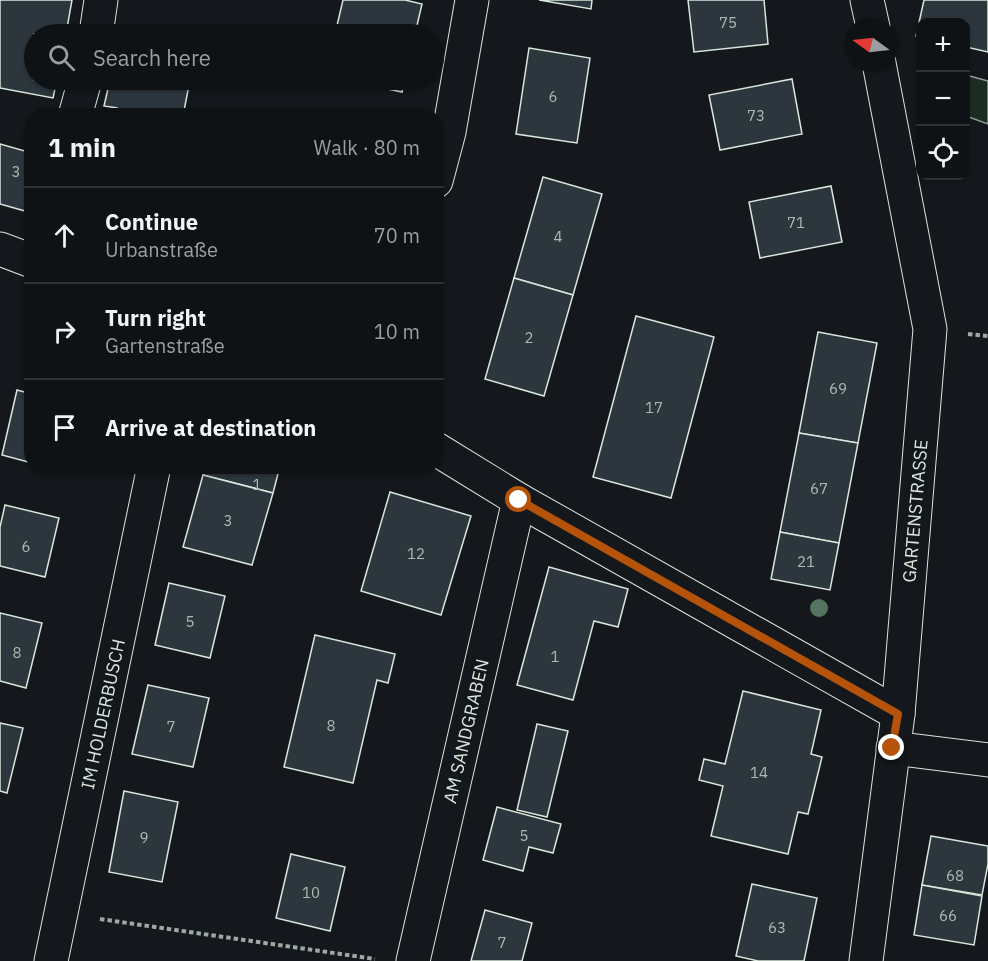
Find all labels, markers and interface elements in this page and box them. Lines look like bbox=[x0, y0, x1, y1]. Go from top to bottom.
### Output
house number: 75 bbox=[719, 13, 737, 32]
north arrow bbox=[844, 18, 898, 72]
map controls bbox=[916, 18, 970, 180]
button: + bbox=[916, 18, 970, 72]
search box bbox=[24, 24, 444, 90]
icon: search bbox=[45, 41, 78, 74]
text: Search here bbox=[93, 43, 211, 72]
button: − bbox=[916, 72, 970, 126]
house number: 6 bbox=[548, 87, 558, 106]
house number: 73 bbox=[747, 106, 765, 125]
button: locate bbox=[916, 126, 970, 180]
text: 1 min bbox=[48, 130, 116, 164]
text: Walk · 80 m bbox=[314, 134, 420, 161]
house number: 3 bbox=[11, 162, 21, 181]
text: Continue bbox=[105, 207, 198, 236]
house number: 71 bbox=[787, 213, 805, 232]
icon: ahead bbox=[48, 219, 81, 252]
text: 70 m bbox=[374, 222, 420, 249]
house number: 4 bbox=[553, 227, 563, 246]
text: Urbanstraße bbox=[105, 236, 218, 263]
text: Turn right bbox=[105, 303, 206, 332]
icon: right bbox=[48, 315, 81, 348]
text: 10 m bbox=[374, 318, 420, 345]
house number: 2 bbox=[524, 328, 534, 347]
text: Gartenstraße bbox=[105, 332, 225, 359]
house number: 69 bbox=[829, 379, 847, 398]
house number: 17 bbox=[645, 398, 663, 417]
icon: arrive bbox=[48, 411, 81, 444]
text: Arrive at destination bbox=[105, 413, 316, 442]
street label: GARTENSTRASSE bbox=[897, 439, 933, 583]
house number: 1 bbox=[252, 475, 262, 494]
house number: 67 bbox=[810, 479, 828, 498]
route start bbox=[505, 486, 531, 512]
house number: 3 bbox=[223, 511, 233, 530]
house number: 6 bbox=[21, 537, 31, 556]
house number: 12 bbox=[407, 544, 425, 563]
house number: 21 bbox=[797, 552, 815, 571]
house number: 5 bbox=[185, 612, 195, 631]
street label: IM HOLDERBUSCH bbox=[76, 637, 130, 791]
house number: 8 bbox=[12, 643, 22, 662]
house number: 1 bbox=[550, 647, 560, 666]
street label: AM SANDGRABEN bbox=[438, 656, 494, 806]
house number: 8 bbox=[326, 716, 336, 735]
house number: 7 bbox=[166, 717, 176, 736]
route end bbox=[878, 734, 904, 760]
house number: 14 bbox=[750, 763, 768, 782]
house number: 5 bbox=[519, 826, 529, 845]
house number: 9 bbox=[139, 828, 149, 847]
house number: 68 bbox=[946, 866, 964, 885]
house number: 10 bbox=[302, 883, 320, 902]
house number: 66 bbox=[939, 906, 957, 925]
house number: 63 bbox=[768, 918, 786, 937]
house number: 7 bbox=[497, 933, 507, 952]

